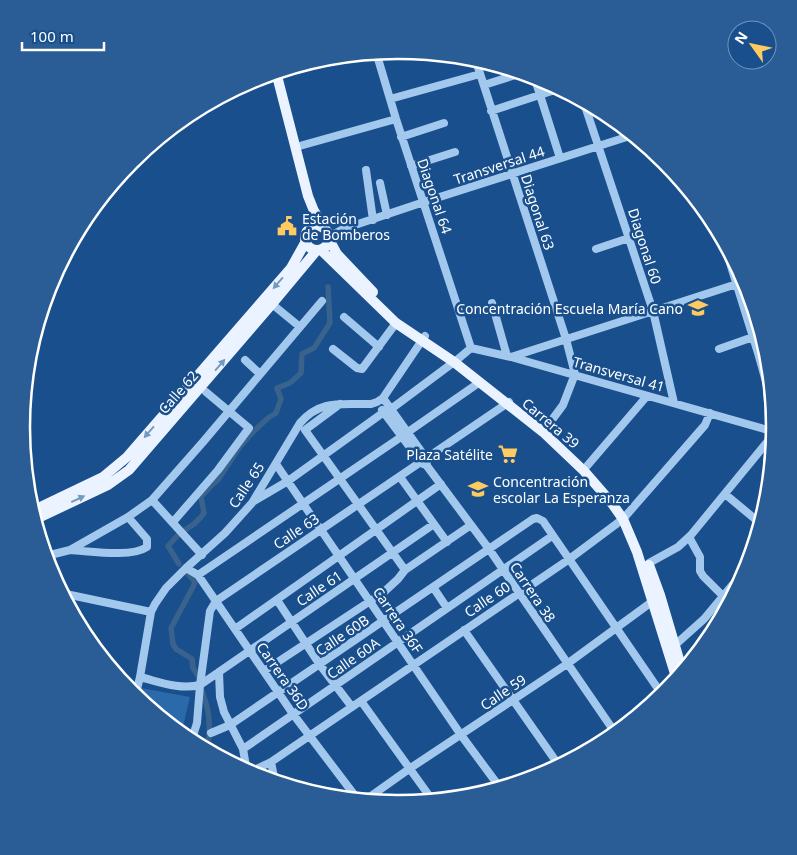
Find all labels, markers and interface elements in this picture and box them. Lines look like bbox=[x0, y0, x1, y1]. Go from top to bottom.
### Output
scale bar bbox=[22, 20, 105, 52]
north arrow bbox=[727, 20, 777, 70]
text: 100 m bbox=[30, 26, 74, 46]
text: N bbox=[730, 28, 752, 48]
street label: Transversal 44 bbox=[451, 141, 547, 189]
street label: Diagonal 64 bbox=[413, 156, 457, 236]
street label: Diagonal 63 bbox=[517, 172, 559, 252]
street label: Diagonal 60 bbox=[624, 206, 666, 286]
place label: Estación de Bomberos bbox=[302, 209, 390, 244]
public building icon: Estación de Bomberos bbox=[276, 215, 298, 237]
one-way arrow bbox=[273, 277, 284, 289]
school or university icon: Concentración Escuela María Cano bbox=[687, 297, 709, 319]
place label: Concentración Escuela María Cano bbox=[456, 299, 683, 318]
street label: Transversal 41 bbox=[571, 352, 667, 396]
one-way arrow bbox=[214, 358, 225, 371]
street label: Calle 62 bbox=[154, 366, 202, 418]
street label: Carrera 39 bbox=[519, 394, 583, 452]
one-way arrow bbox=[143, 426, 154, 439]
supermarket icon: Plaza Satélite bbox=[497, 443, 519, 465]
place label: Plaza Satélite bbox=[406, 445, 493, 464]
street label: Calle 65 bbox=[224, 458, 268, 512]
place label: Concentración escolar La Esperanza bbox=[493, 472, 630, 507]
school or university icon: Concentración escolar La Esperanza bbox=[467, 478, 489, 500]
one-way arrow bbox=[71, 495, 85, 503]
street label: Calle 63 bbox=[269, 509, 323, 553]
street label: Carrera 38 bbox=[506, 558, 560, 626]
street label: Calle 61 bbox=[292, 566, 346, 610]
street label: Calle 60 bbox=[460, 577, 514, 621]
street label: Carrera 36F bbox=[369, 583, 427, 657]
street label: Calle 60B bbox=[312, 610, 372, 660]
street label: Calle 60A bbox=[323, 633, 383, 683]
street label: Carrera 36D bbox=[253, 638, 313, 714]
street label: Calle 59 bbox=[476, 670, 530, 714]

